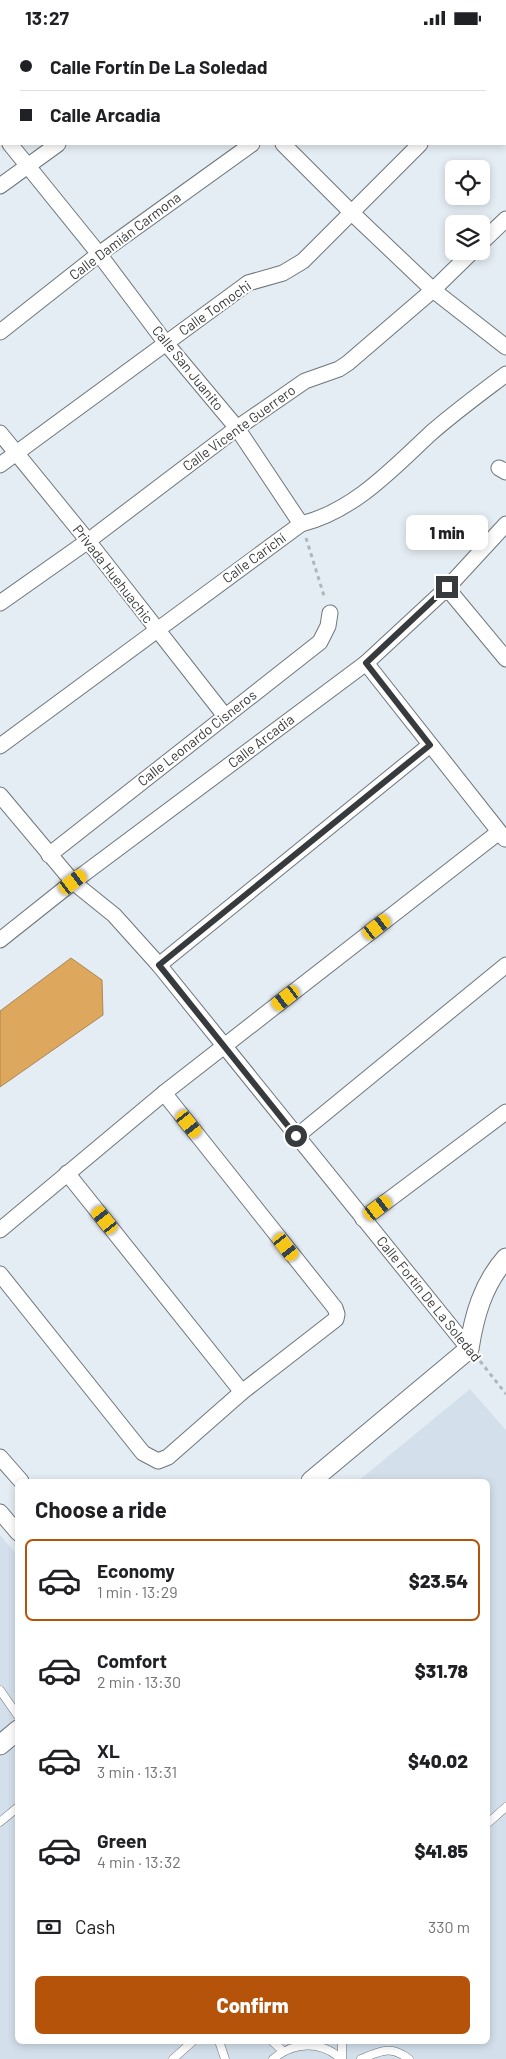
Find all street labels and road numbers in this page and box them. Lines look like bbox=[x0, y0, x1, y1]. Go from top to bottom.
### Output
street label: Calle Damián Carmona bbox=[66, 188, 184, 283]
street label: Calle Tomochi bbox=[175, 276, 254, 339]
street label: Calle San Juanito bbox=[149, 322, 228, 414]
street label: Calle Vicente Guerrero bbox=[179, 381, 298, 474]
street label: Privada Huehuachic bbox=[70, 521, 157, 626]
street label: Calle Carichí bbox=[219, 529, 289, 586]
street label: Calle Leonardo Cisneros bbox=[134, 686, 260, 789]
street label: Calle Arcadia bbox=[224, 710, 297, 771]
street label: Calle Fortín De La Soledad bbox=[373, 1232, 485, 1365]

